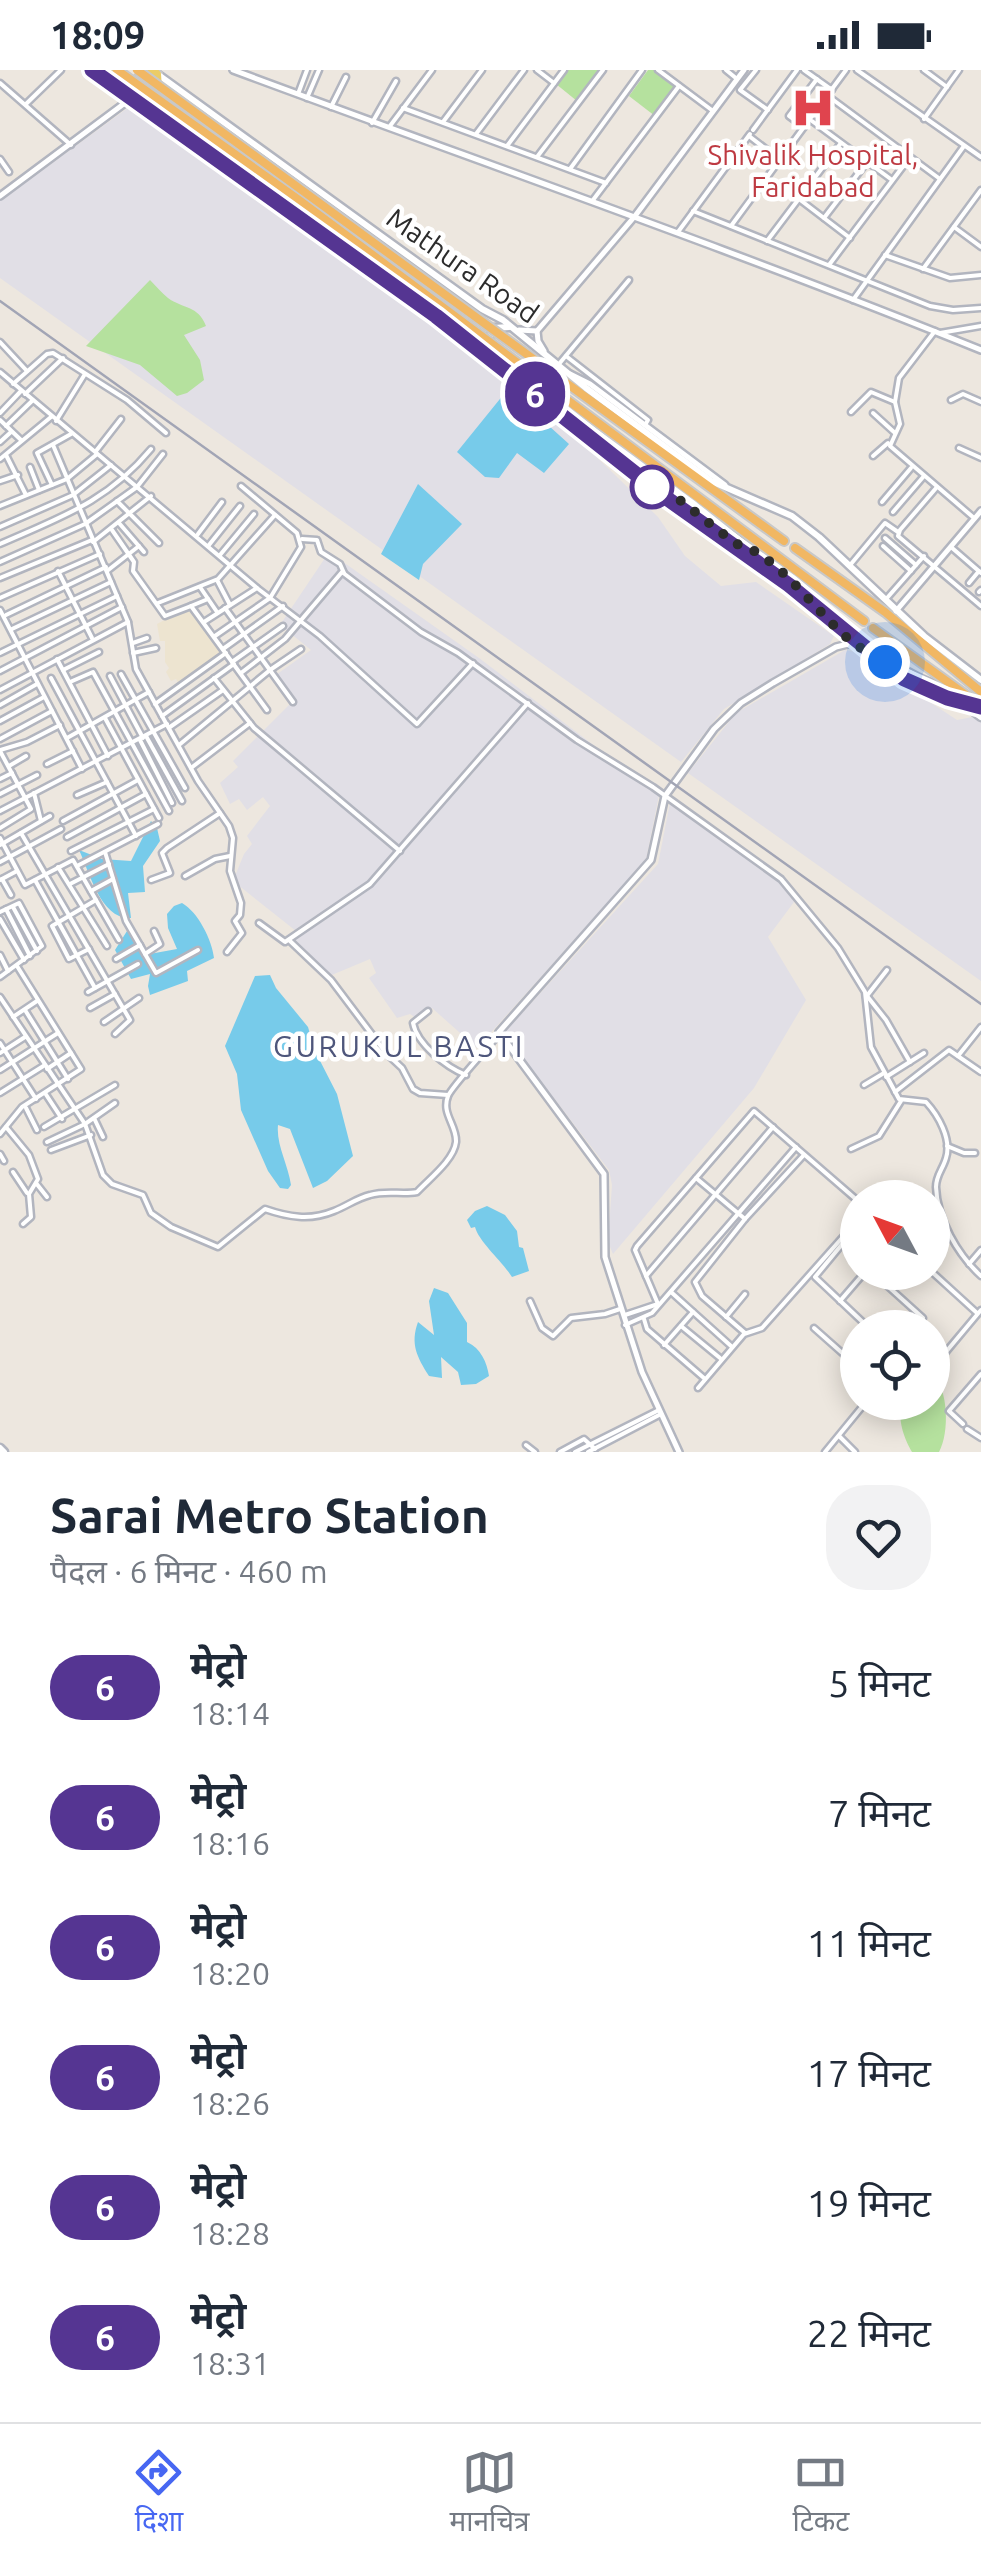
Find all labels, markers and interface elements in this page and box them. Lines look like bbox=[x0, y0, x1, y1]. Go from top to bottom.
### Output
text: 18:09 bbox=[50, 14, 145, 56]
hospital icon: Shivalik Hospital, Faridabad bbox=[789, 84, 837, 132]
place label: Shivalik Hospital, Faridabad bbox=[707, 139, 919, 202]
street label: Mathura Road bbox=[381, 201, 545, 329]
line badge: 6 bbox=[502, 362, 568, 426]
text: 6 bbox=[525, 374, 545, 414]
unlabelled marker bbox=[631, 466, 673, 508]
your location bbox=[860, 637, 910, 687]
district label: GURUKUL BASTI bbox=[273, 1029, 525, 1063]
north arrow bbox=[840, 1180, 950, 1290]
map controls bbox=[840, 1180, 950, 1420]
button: locate bbox=[840, 1310, 950, 1420]
button: heart bbox=[826, 1485, 931, 1590]
text: Sarai Metro Station bbox=[50, 1488, 489, 1542]
text: पैदल · 6 मिनट · 460 m bbox=[50, 1553, 328, 1589]
text: मेट्रो bbox=[190, 1644, 246, 1686]
text: 5 मिनट bbox=[828, 1662, 931, 1704]
text: 6 bbox=[95, 1667, 115, 1707]
text: 18:14 bbox=[190, 1695, 270, 1731]
text: मेट्रो bbox=[190, 1774, 246, 1816]
text: 7 मिनट bbox=[828, 1792, 931, 1834]
text: 6 bbox=[95, 1797, 115, 1837]
text: 18:16 bbox=[190, 1825, 270, 1861]
text: मेट्रो bbox=[190, 1904, 246, 1946]
text: 11 मिनट bbox=[807, 1922, 931, 1964]
text: 6 bbox=[95, 1927, 115, 1967]
text: 18:20 bbox=[190, 1955, 270, 1991]
text: मेट्रो bbox=[190, 2034, 246, 2076]
text: 17 मिनट bbox=[807, 2052, 931, 2094]
text: 6 bbox=[95, 2057, 115, 2097]
text: 18:26 bbox=[190, 2085, 270, 2121]
text: मेट्रो bbox=[190, 2164, 246, 2206]
text: 19 मिनट bbox=[807, 2182, 931, 2224]
text: 6 bbox=[95, 2187, 115, 2227]
text: 18:28 bbox=[190, 2215, 270, 2251]
text: मेट्रो bbox=[190, 2294, 246, 2336]
text: 22 मिनट bbox=[807, 2312, 931, 2354]
text: 6 bbox=[95, 2317, 115, 2357]
text: 18:31 bbox=[190, 2345, 270, 2381]
tab: दिशा bbox=[131, 2445, 186, 2542]
tab: मानचित्र bbox=[449, 2445, 530, 2542]
tab: टिकट bbox=[792, 2445, 849, 2542]

